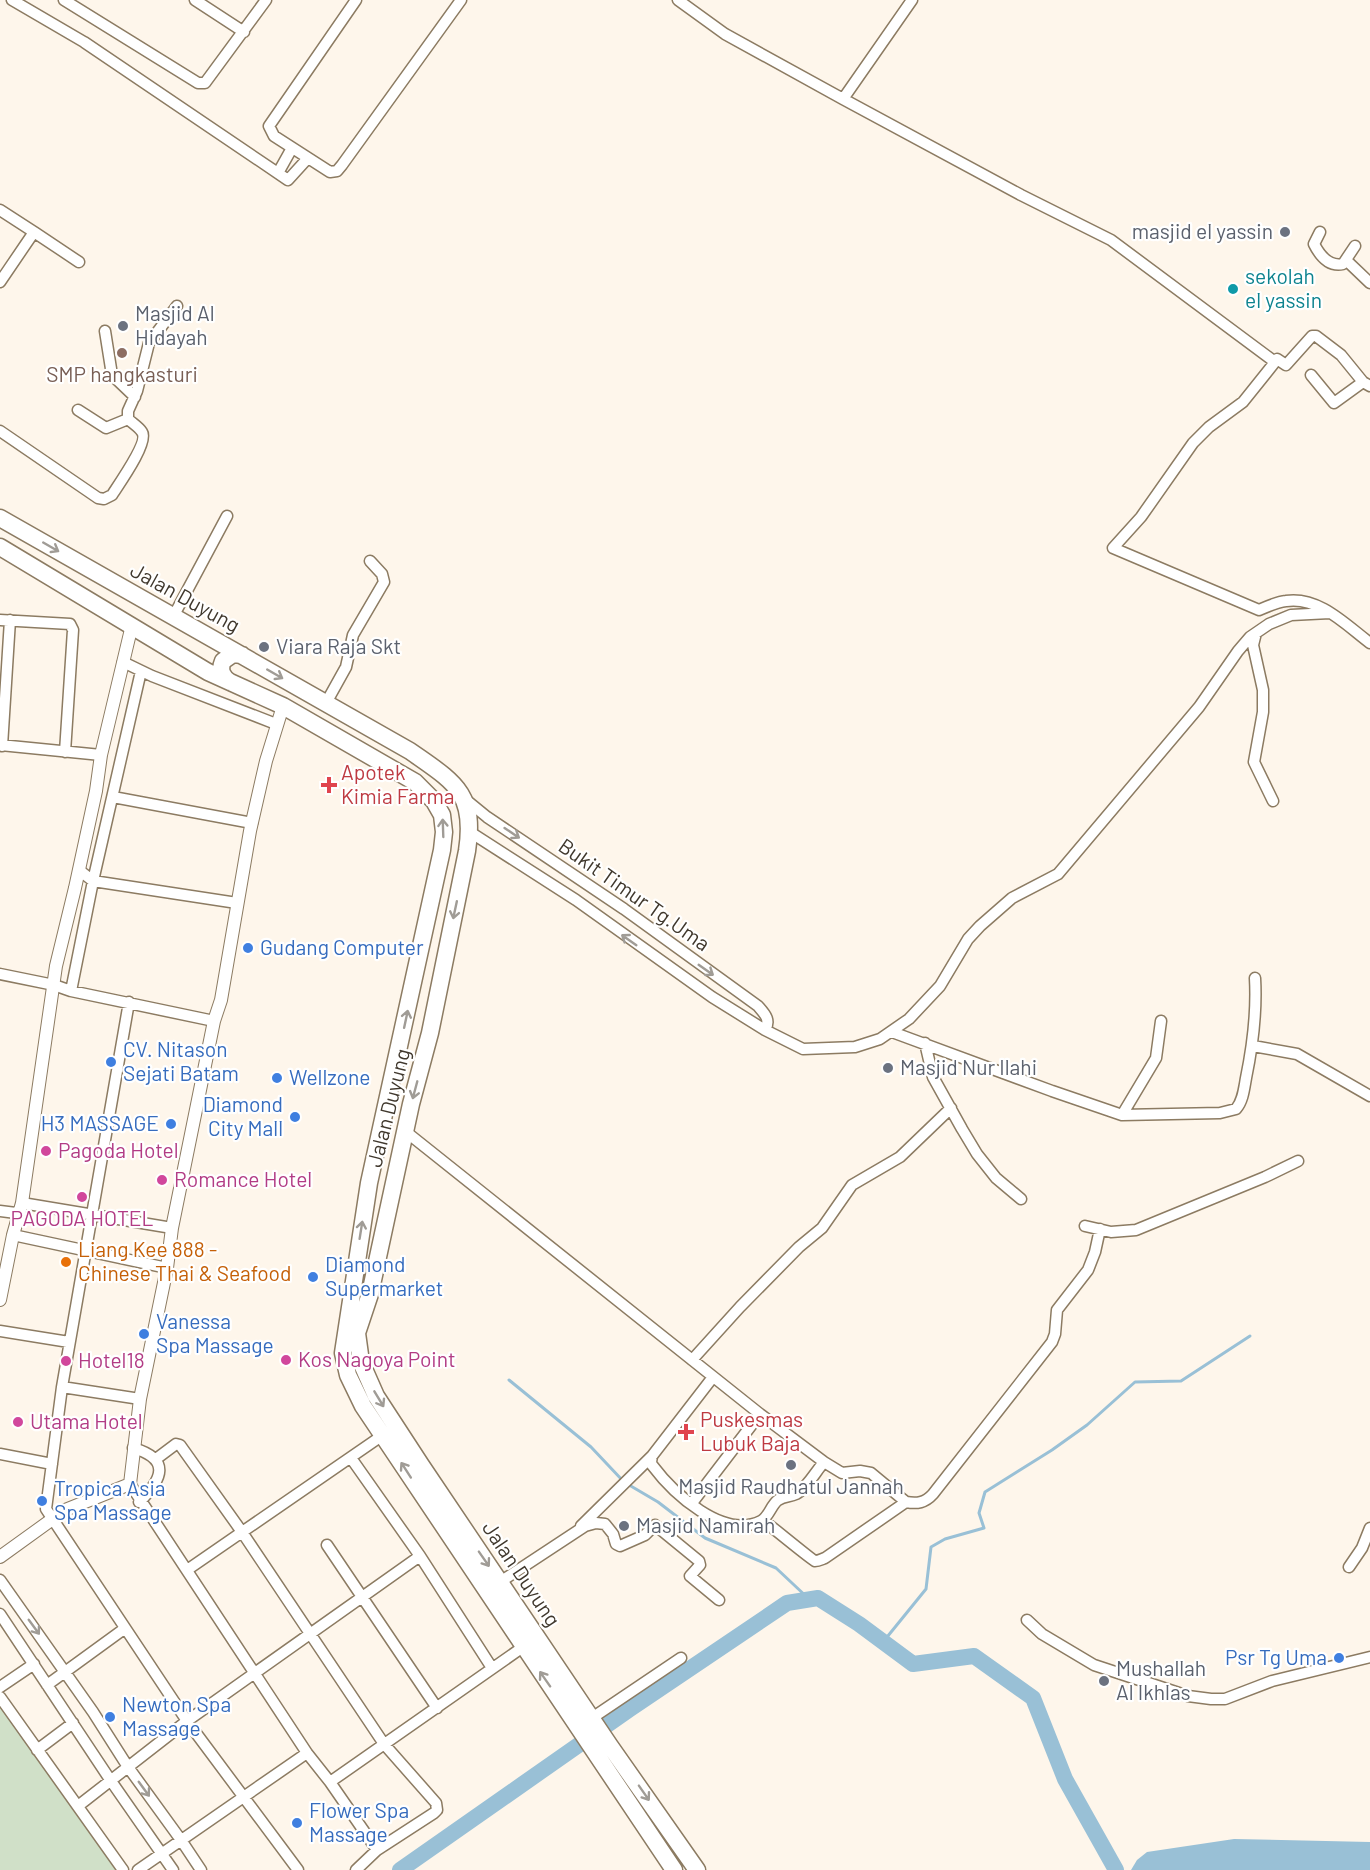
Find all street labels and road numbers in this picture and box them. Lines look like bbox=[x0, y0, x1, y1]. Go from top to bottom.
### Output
street label: Jalan Duyung bbox=[127, 556, 245, 637]
street label: Bukit Timur Tg.Uma bbox=[554, 832, 715, 955]
street label: Jalan Duyung bbox=[361, 1046, 414, 1170]
street label: Jalan Duyung bbox=[478, 1516, 567, 1630]

